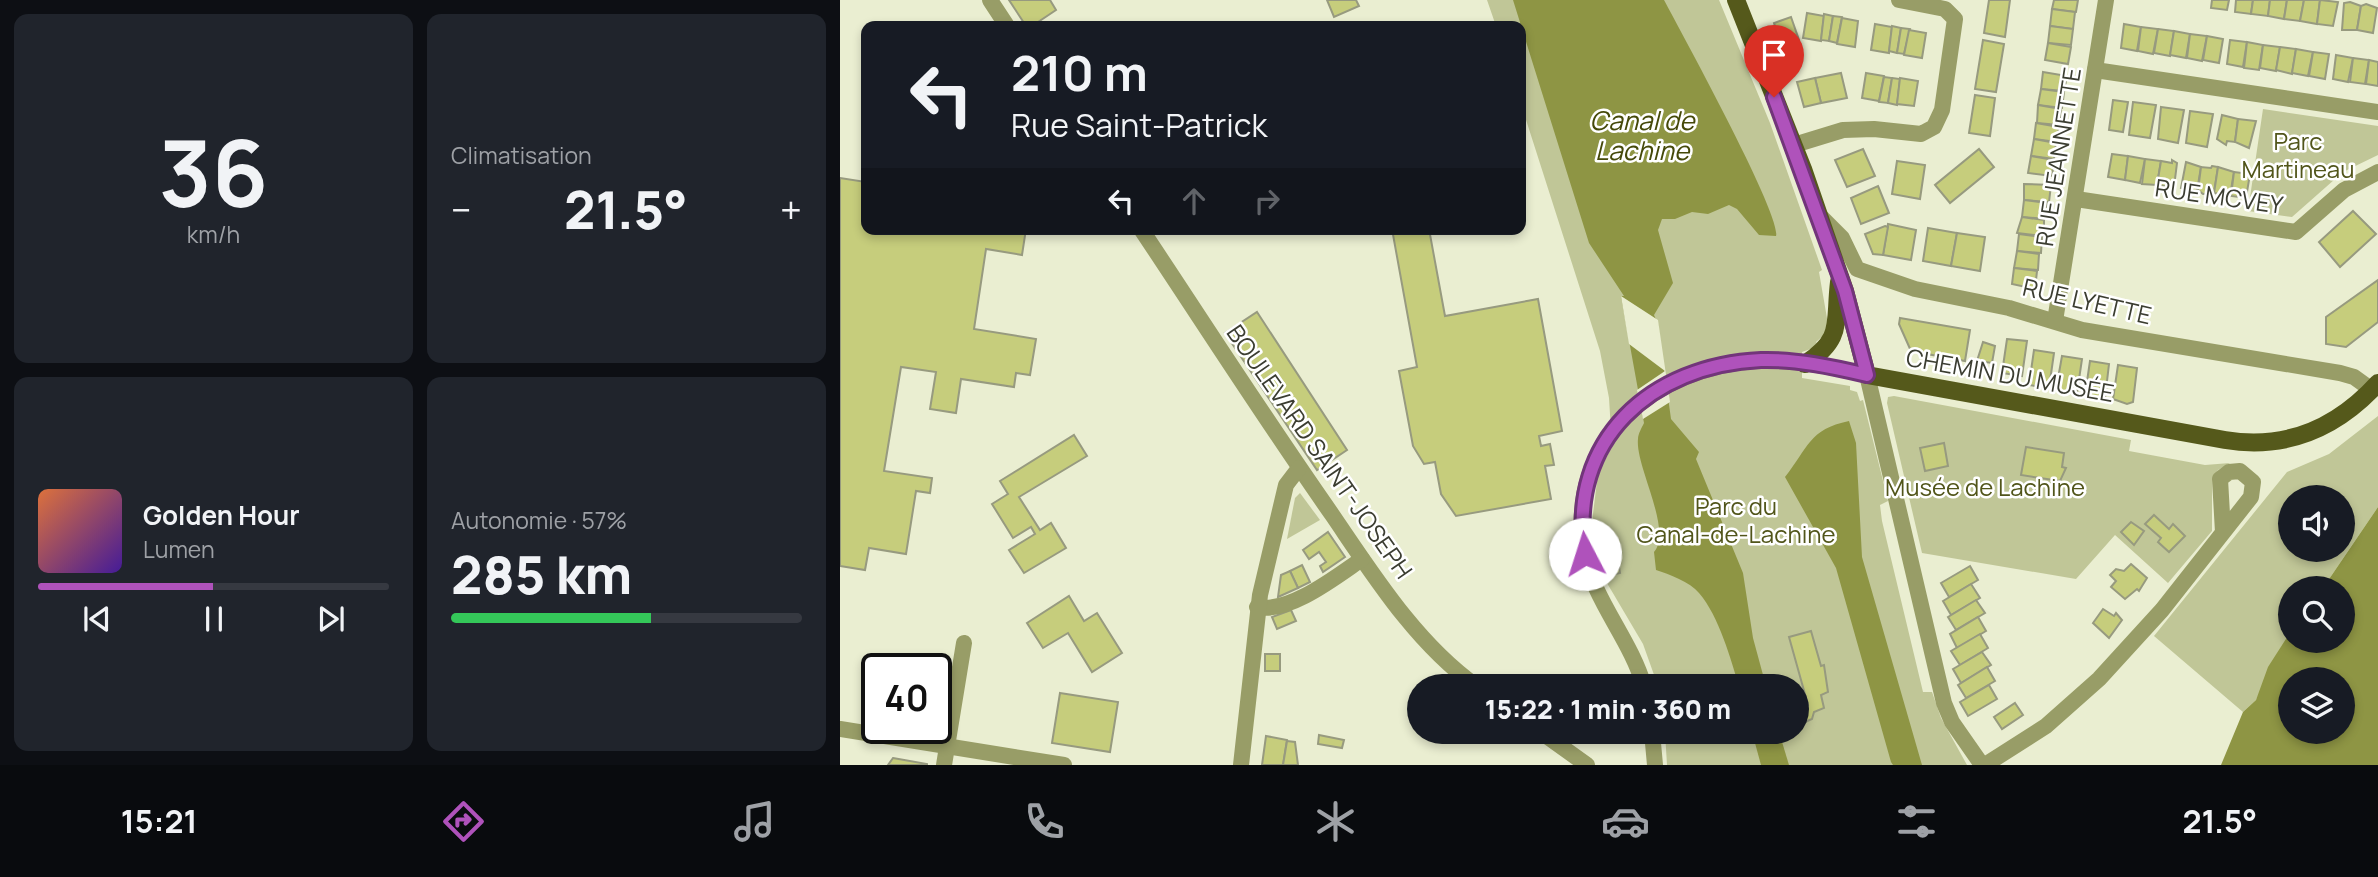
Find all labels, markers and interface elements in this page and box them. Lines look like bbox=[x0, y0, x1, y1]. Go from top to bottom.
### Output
pin bbox=[1744, 25, 1804, 97]
icon: arrive bbox=[1755, 36, 1793, 74]
text: 210 m bbox=[1011, 39, 1148, 106]
icon: left bbox=[896, 49, 987, 140]
street label: RUE JEANNETTE bbox=[2027, 65, 2088, 249]
water label: Canal de Lachine bbox=[1590, 102, 1696, 168]
text: Rue Saint-Patrick bbox=[1011, 103, 1267, 147]
text: 36 bbox=[159, 110, 268, 234]
park label: Parc Martineau bbox=[2242, 124, 2354, 185]
text: Climatisation bbox=[451, 139, 592, 171]
street label: RUE MCVEY bbox=[2153, 170, 2286, 221]
text: 21.5° bbox=[564, 174, 688, 245]
icon: left bbox=[1102, 182, 1140, 220]
icon: ahead bbox=[1175, 182, 1213, 220]
icon: right bbox=[1248, 182, 1286, 220]
text: − bbox=[451, 183, 472, 235]
text: + bbox=[780, 183, 802, 235]
text: km/h bbox=[187, 218, 240, 250]
street label: RUE LYETTE bbox=[2020, 270, 2155, 331]
street label: BOULEVARD SAINT-JOSEPH bbox=[1220, 317, 1421, 585]
street label: CHEMIN DU MUSÉE bbox=[1904, 340, 2117, 409]
park label: Musée de Lachine bbox=[1885, 470, 2085, 503]
map controls bbox=[2278, 485, 2355, 744]
button: sound bbox=[2278, 485, 2355, 562]
park label: Parc du Canal-de-Lachine bbox=[1636, 489, 1836, 550]
text: Golden Hour bbox=[143, 497, 300, 533]
text: Autonomie · 57% bbox=[451, 504, 627, 536]
position arrow bbox=[1548, 517, 1622, 591]
text: Lumen bbox=[143, 533, 215, 565]
text: 285 km bbox=[451, 539, 632, 610]
button: search bbox=[2278, 576, 2355, 653]
icon: previous bbox=[78, 600, 116, 638]
icon: pause bbox=[195, 600, 233, 638]
icon: next bbox=[312, 600, 350, 638]
speed limit sign: 40 bbox=[861, 653, 952, 744]
button: layers bbox=[2278, 667, 2355, 744]
text: 15:22 · 1 min · 360 m bbox=[1485, 691, 1731, 727]
icon: directions bbox=[439, 797, 488, 846]
icon: music bbox=[730, 797, 779, 846]
icon: phone bbox=[1020, 797, 1069, 846]
icon: climate bbox=[1311, 797, 1360, 846]
icon: car bbox=[1601, 797, 1650, 846]
icon: filters bbox=[1892, 797, 1941, 846]
text: 15:21 bbox=[121, 799, 198, 843]
text: 21.5° bbox=[2183, 799, 2257, 843]

